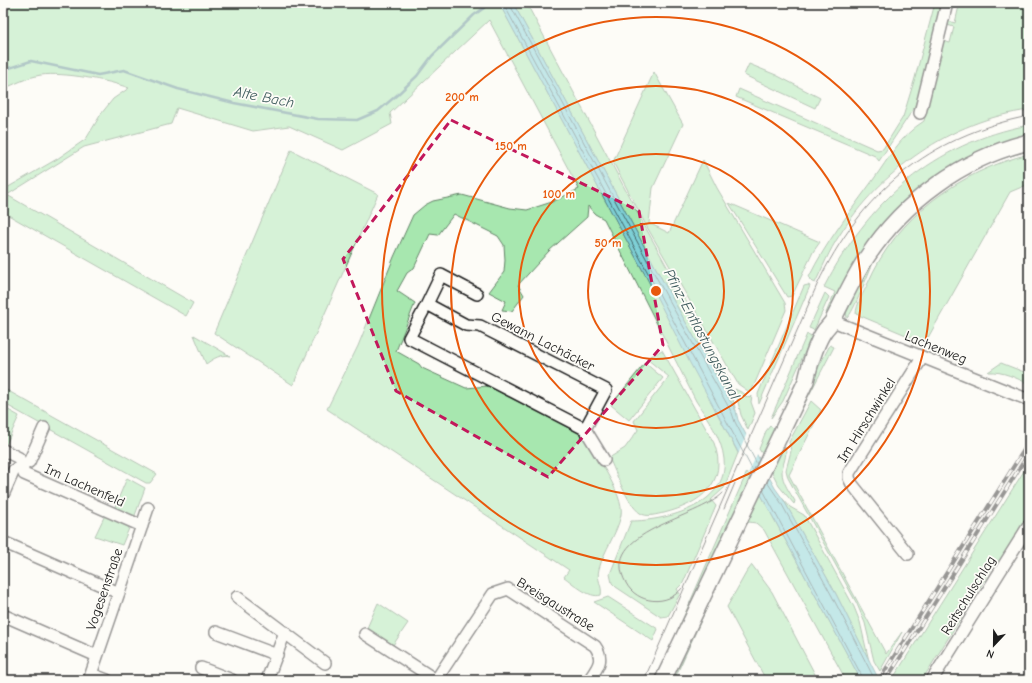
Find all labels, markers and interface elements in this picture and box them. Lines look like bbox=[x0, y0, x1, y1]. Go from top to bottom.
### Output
water label: Alte Bach bbox=[231, 82, 296, 112]
text: 200 m bbox=[445, 90, 479, 104]
text: 150 m bbox=[495, 139, 527, 153]
text: 100 m bbox=[543, 187, 575, 201]
text: 50 m bbox=[594, 236, 622, 250]
water label: Pfinz-Entlastungskanal bbox=[660, 266, 744, 403]
centre of rings bbox=[649, 284, 663, 298]
street label: Gewann Lachäcker bbox=[488, 308, 598, 375]
street label: Lachenweg bbox=[902, 327, 969, 368]
street label: Im Hirschwinkel bbox=[834, 375, 899, 466]
street label: Im Lachenfeld bbox=[42, 460, 127, 511]
street label: Vogesenstraße bbox=[82, 546, 126, 632]
street label: Reitschulschlag bbox=[937, 552, 1000, 638]
street label: Breisgaustraße bbox=[514, 574, 598, 635]
north arrow bbox=[974, 625, 1014, 665]
text: N bbox=[985, 646, 996, 661]

